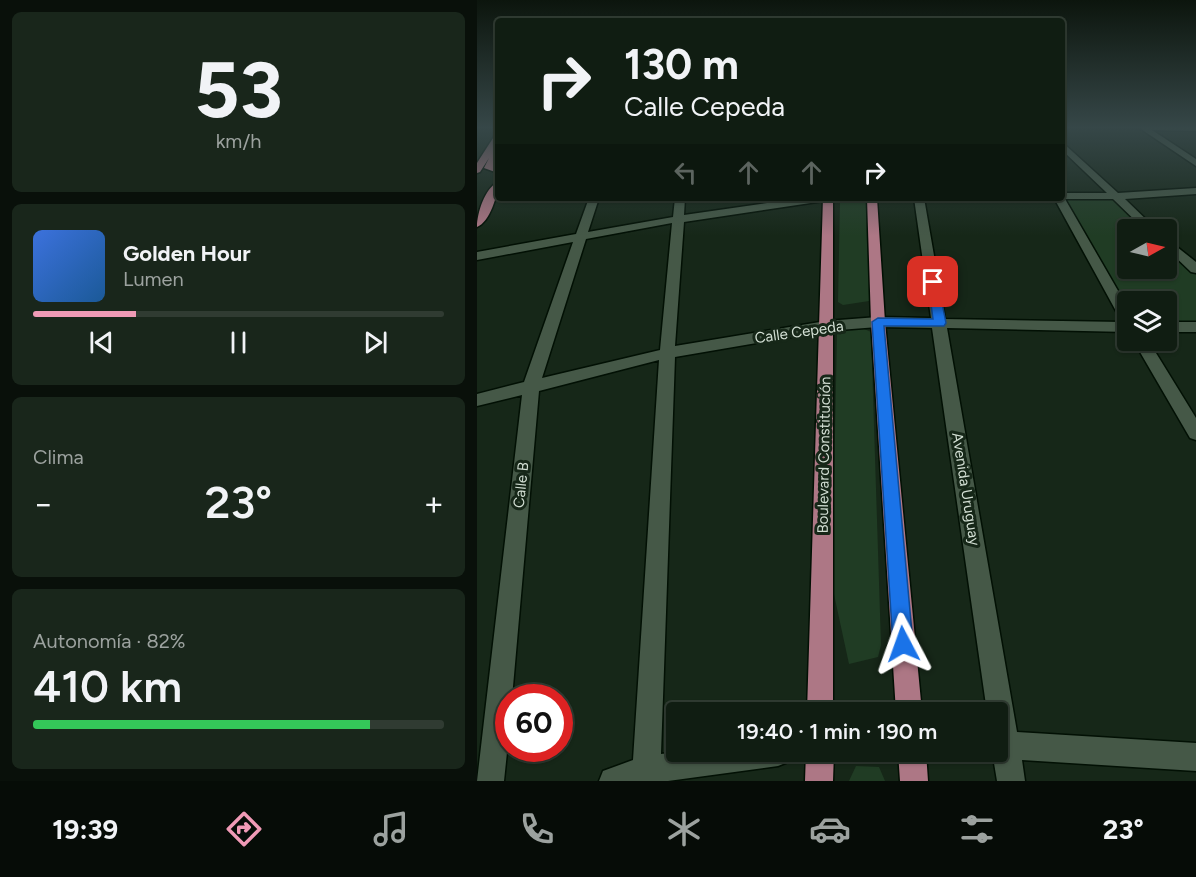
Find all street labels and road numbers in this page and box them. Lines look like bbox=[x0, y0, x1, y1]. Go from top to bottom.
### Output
street label: Calle Cepeda bbox=[753, 317, 845, 347]
street label: Boulevard Constitución bbox=[814, 376, 834, 534]
street label: Avenida Uruguay bbox=[948, 431, 984, 547]
street label: Calle B bbox=[510, 461, 532, 509]

